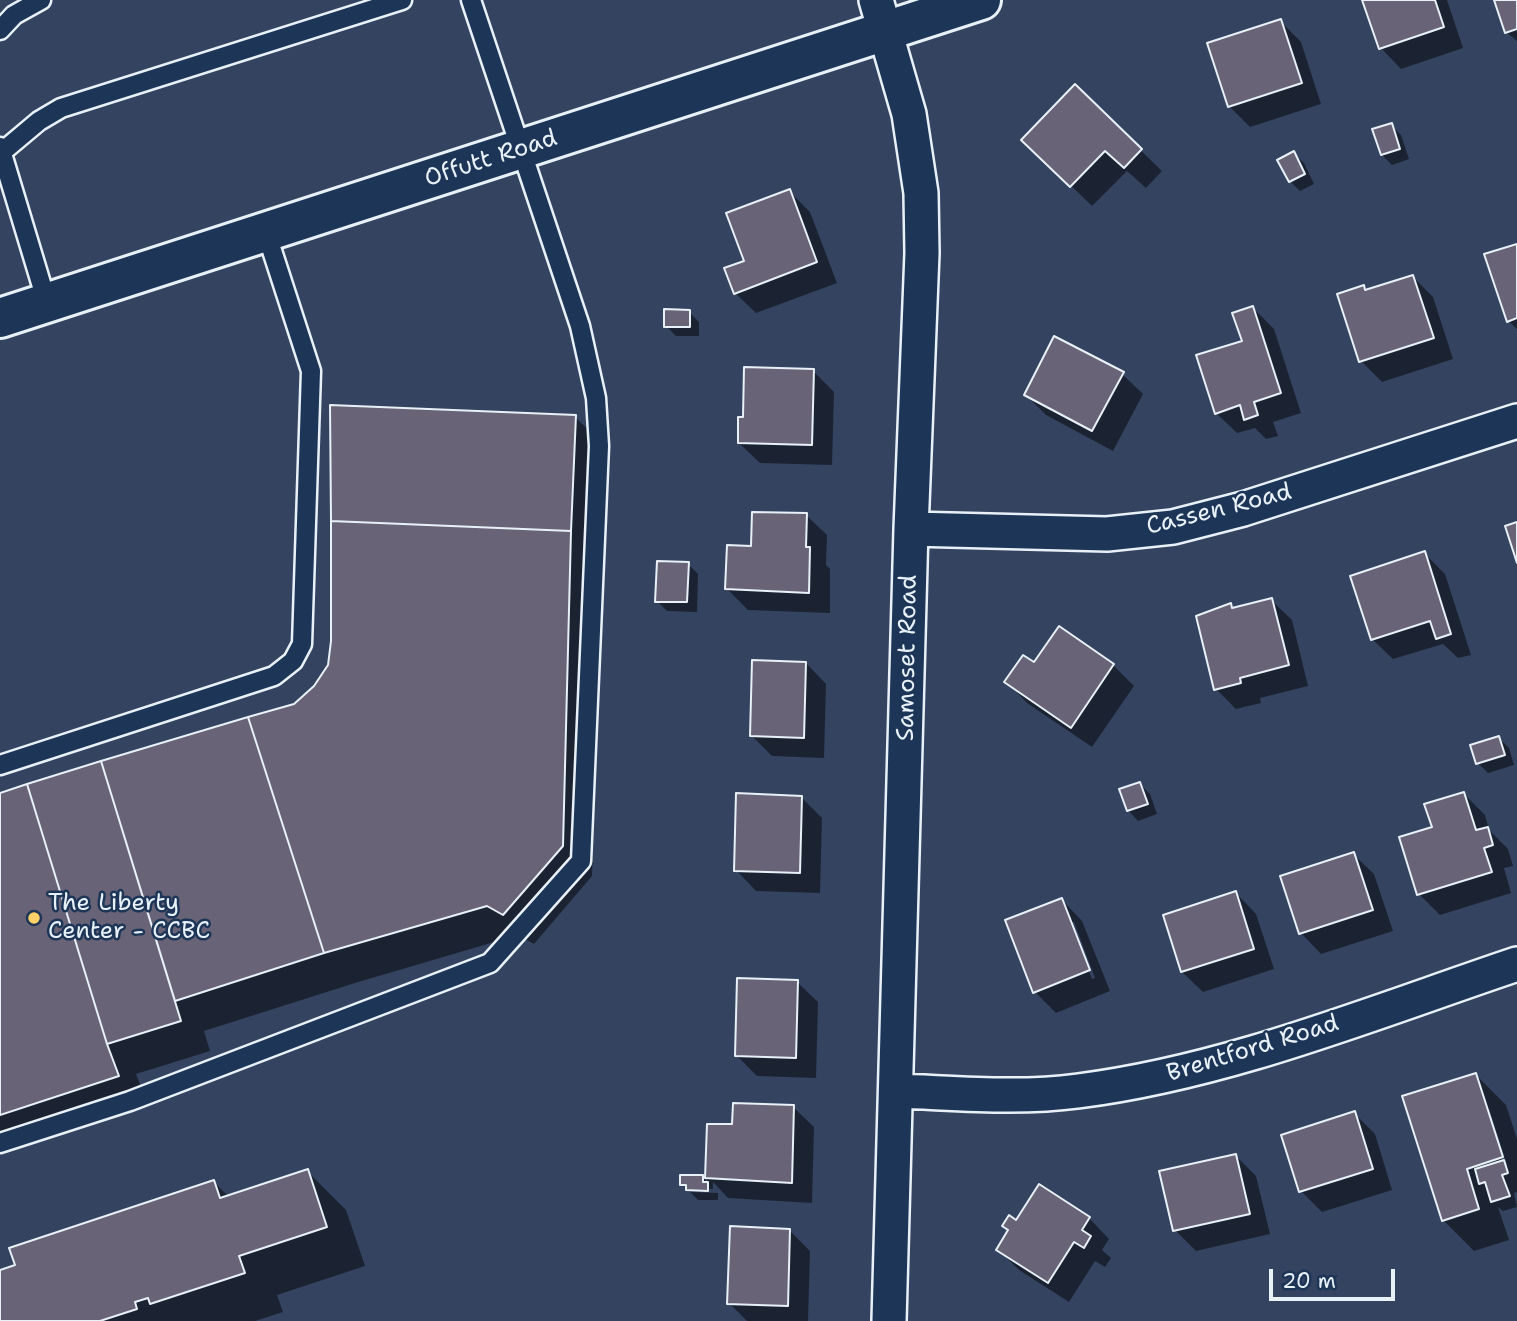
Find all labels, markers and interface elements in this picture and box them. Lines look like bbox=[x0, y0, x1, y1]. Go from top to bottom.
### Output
street label: Offutt Road bbox=[421, 124, 561, 194]
street label: Cassen Road bbox=[1143, 478, 1295, 542]
street label: Samoset Road bbox=[892, 575, 924, 741]
place label: The Liberty Center - CCBC bbox=[48, 890, 210, 946]
marker: The Liberty Center - CCBC bbox=[26, 910, 42, 926]
street label: Brentford Road bbox=[1164, 1009, 1342, 1089]
scale bar bbox=[1272, 1254, 1398, 1298]
text: 20 m bbox=[1282, 1267, 1336, 1295]

